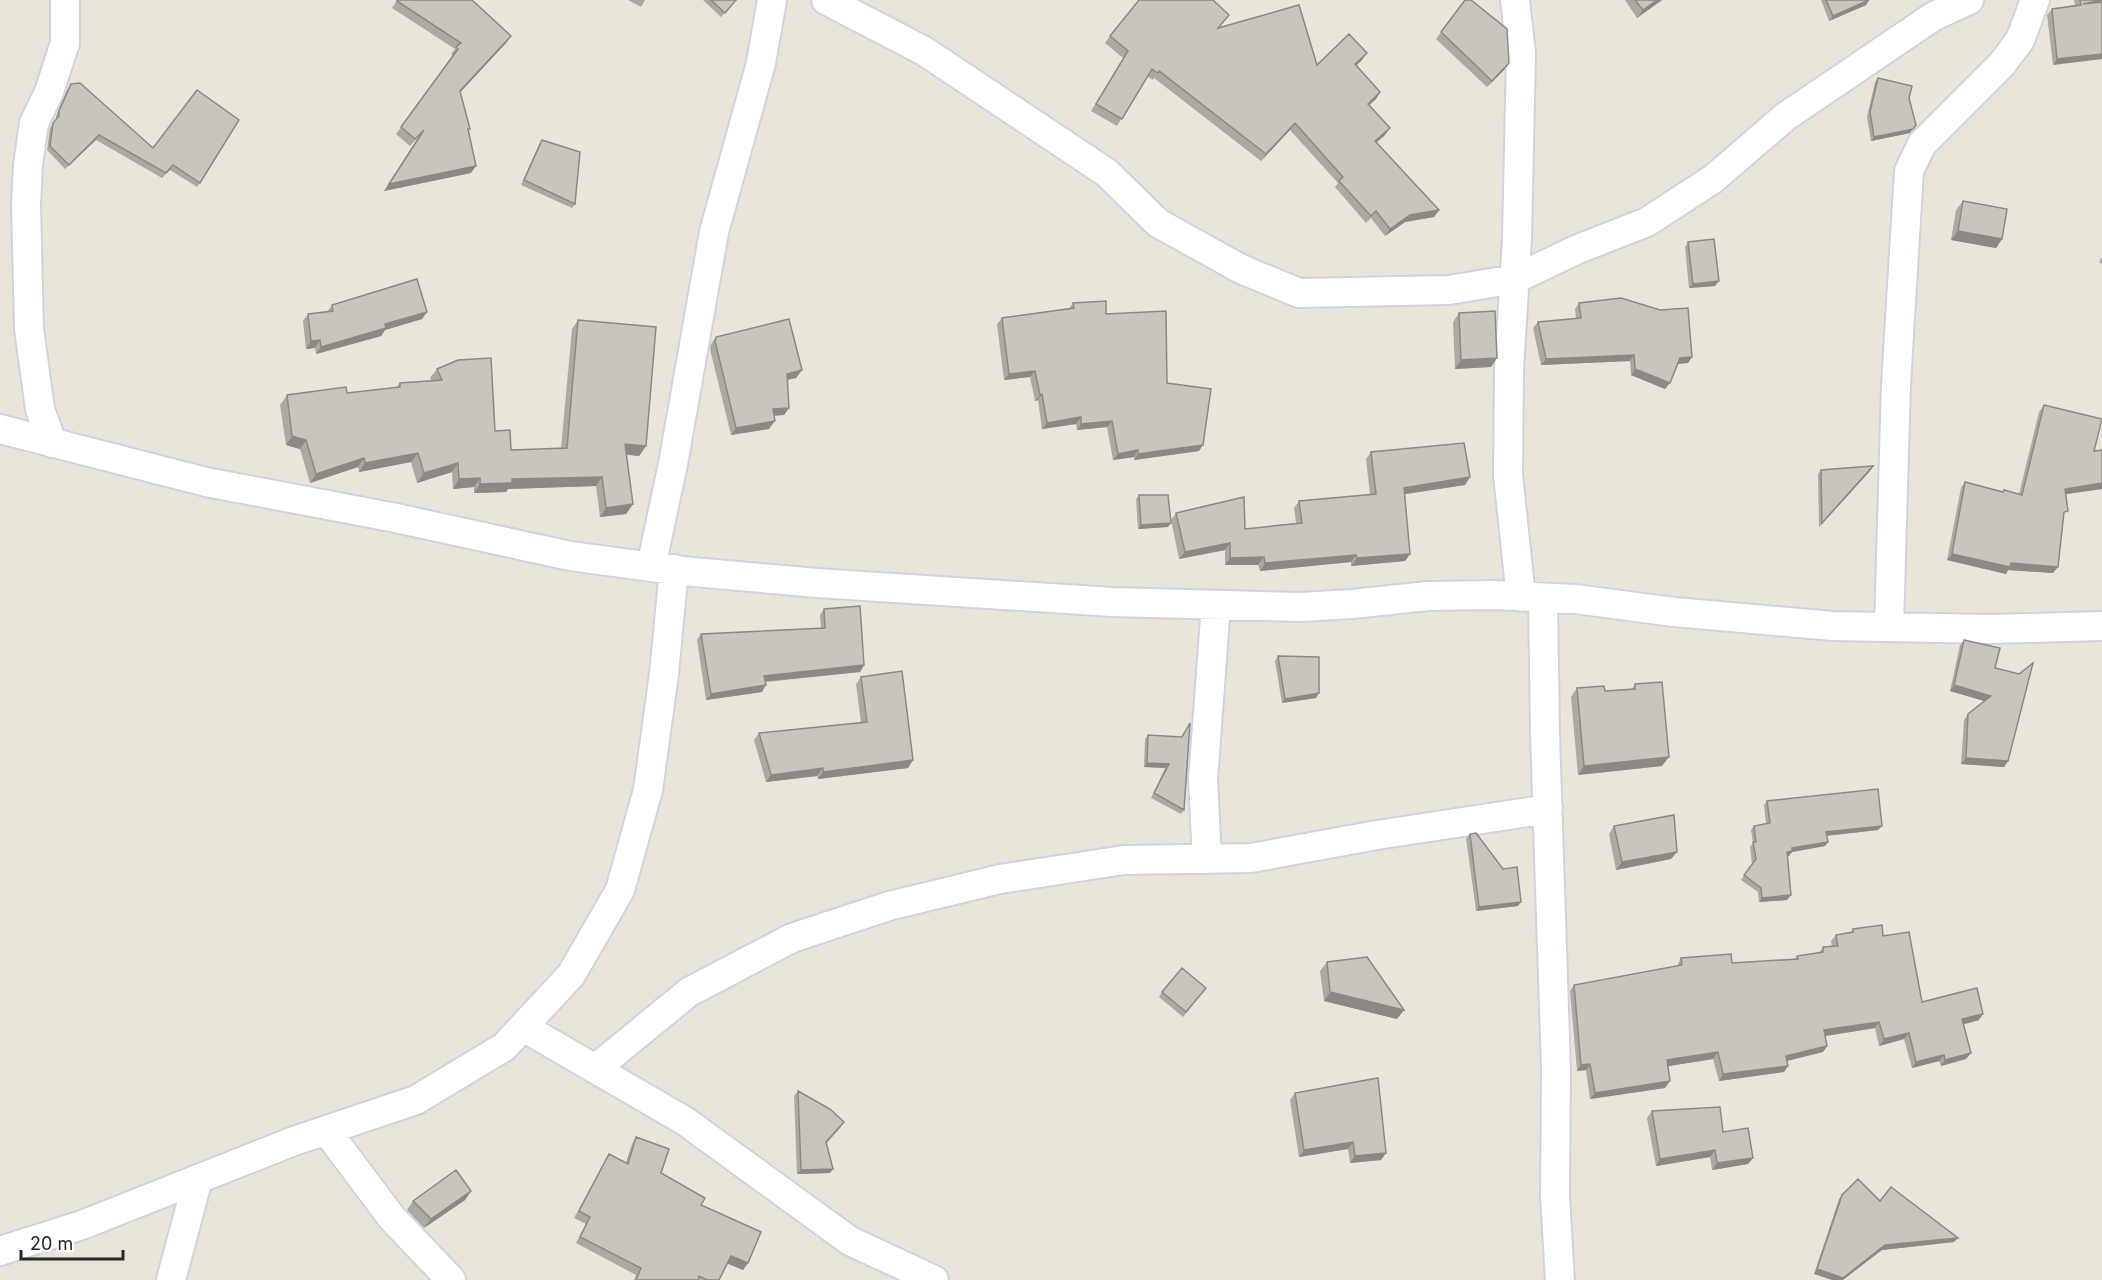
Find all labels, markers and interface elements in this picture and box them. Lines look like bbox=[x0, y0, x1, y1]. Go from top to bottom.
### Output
scale bar bbox=[21, 1223, 123, 1261]
text: 20 m bbox=[30, 1233, 73, 1254]

